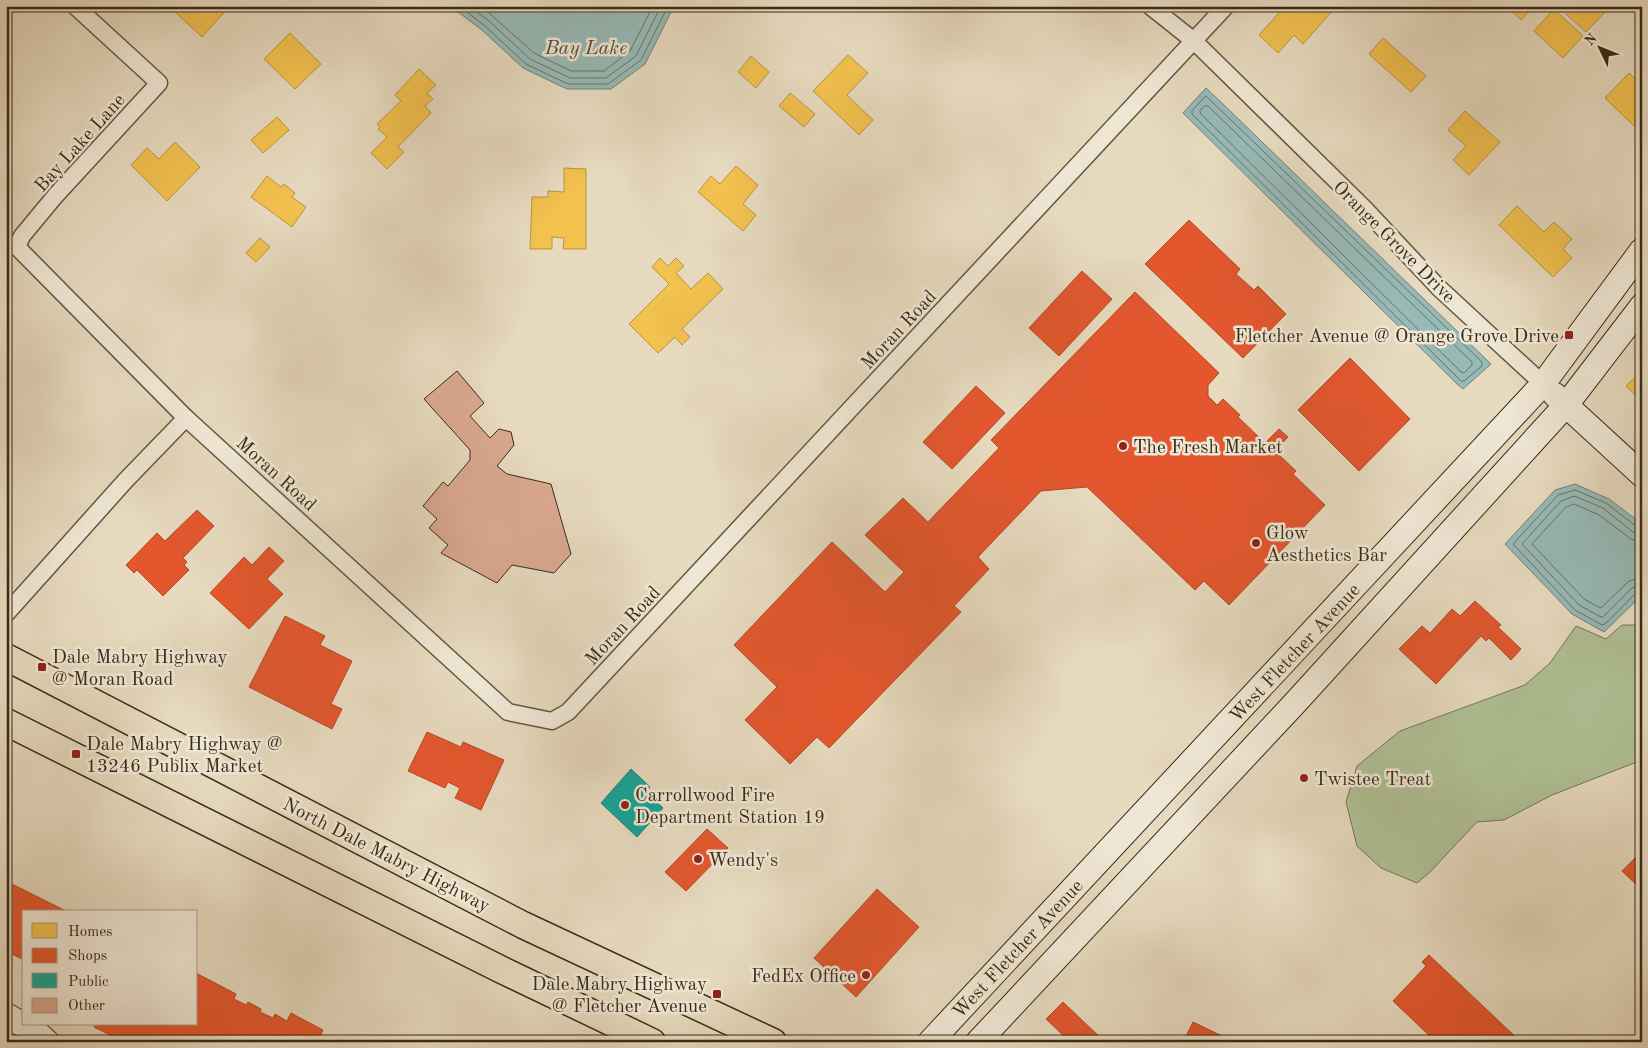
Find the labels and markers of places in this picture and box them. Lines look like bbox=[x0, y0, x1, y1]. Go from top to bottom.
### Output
place label: Fletcher Avenue @ Orange Grove Drive bbox=[1235, 328, 1559, 347]
marker: Fletcher Avenue @ Orange Grove Drive bbox=[1563, 329, 1575, 341]
place label: The Fresh Market bbox=[1133, 439, 1283, 458]
marker: The Fresh Market bbox=[1117, 440, 1129, 452]
place label: Glow Aesthetics Bar bbox=[1266, 525, 1387, 566]
marker: Glow Aesthetics Bar bbox=[1250, 537, 1262, 549]
place label: Dale Mabry Highway @ Moran Road bbox=[52, 649, 228, 690]
marker: Dale Mabry Highway @ Moran Road bbox=[36, 661, 48, 673]
place label: Dale Mabry Highway @ 13246 Publix Market bbox=[86, 736, 283, 777]
marker: Dale Mabry Highway @ 13246 Publix Market bbox=[70, 748, 82, 760]
place label: Twistee Treat bbox=[1314, 771, 1431, 790]
marker: Twistee Treat bbox=[1298, 772, 1310, 784]
place label: Carrollwood Fire Department Station 19 bbox=[635, 787, 825, 828]
marker: Carrollwood Fire Department Station 19 bbox=[619, 799, 631, 811]
place label: Wendy's bbox=[708, 852, 778, 871]
marker: Wendy's bbox=[692, 853, 704, 865]
place label: FedEx Office bbox=[751, 968, 856, 987]
marker: FedEx Office bbox=[860, 969, 872, 981]
place label: Dale Mabry Highway @ Fletcher Avenue bbox=[531, 976, 707, 1017]
marker: Dale Mabry Highway @ Fletcher Avenue bbox=[711, 988, 723, 1000]

